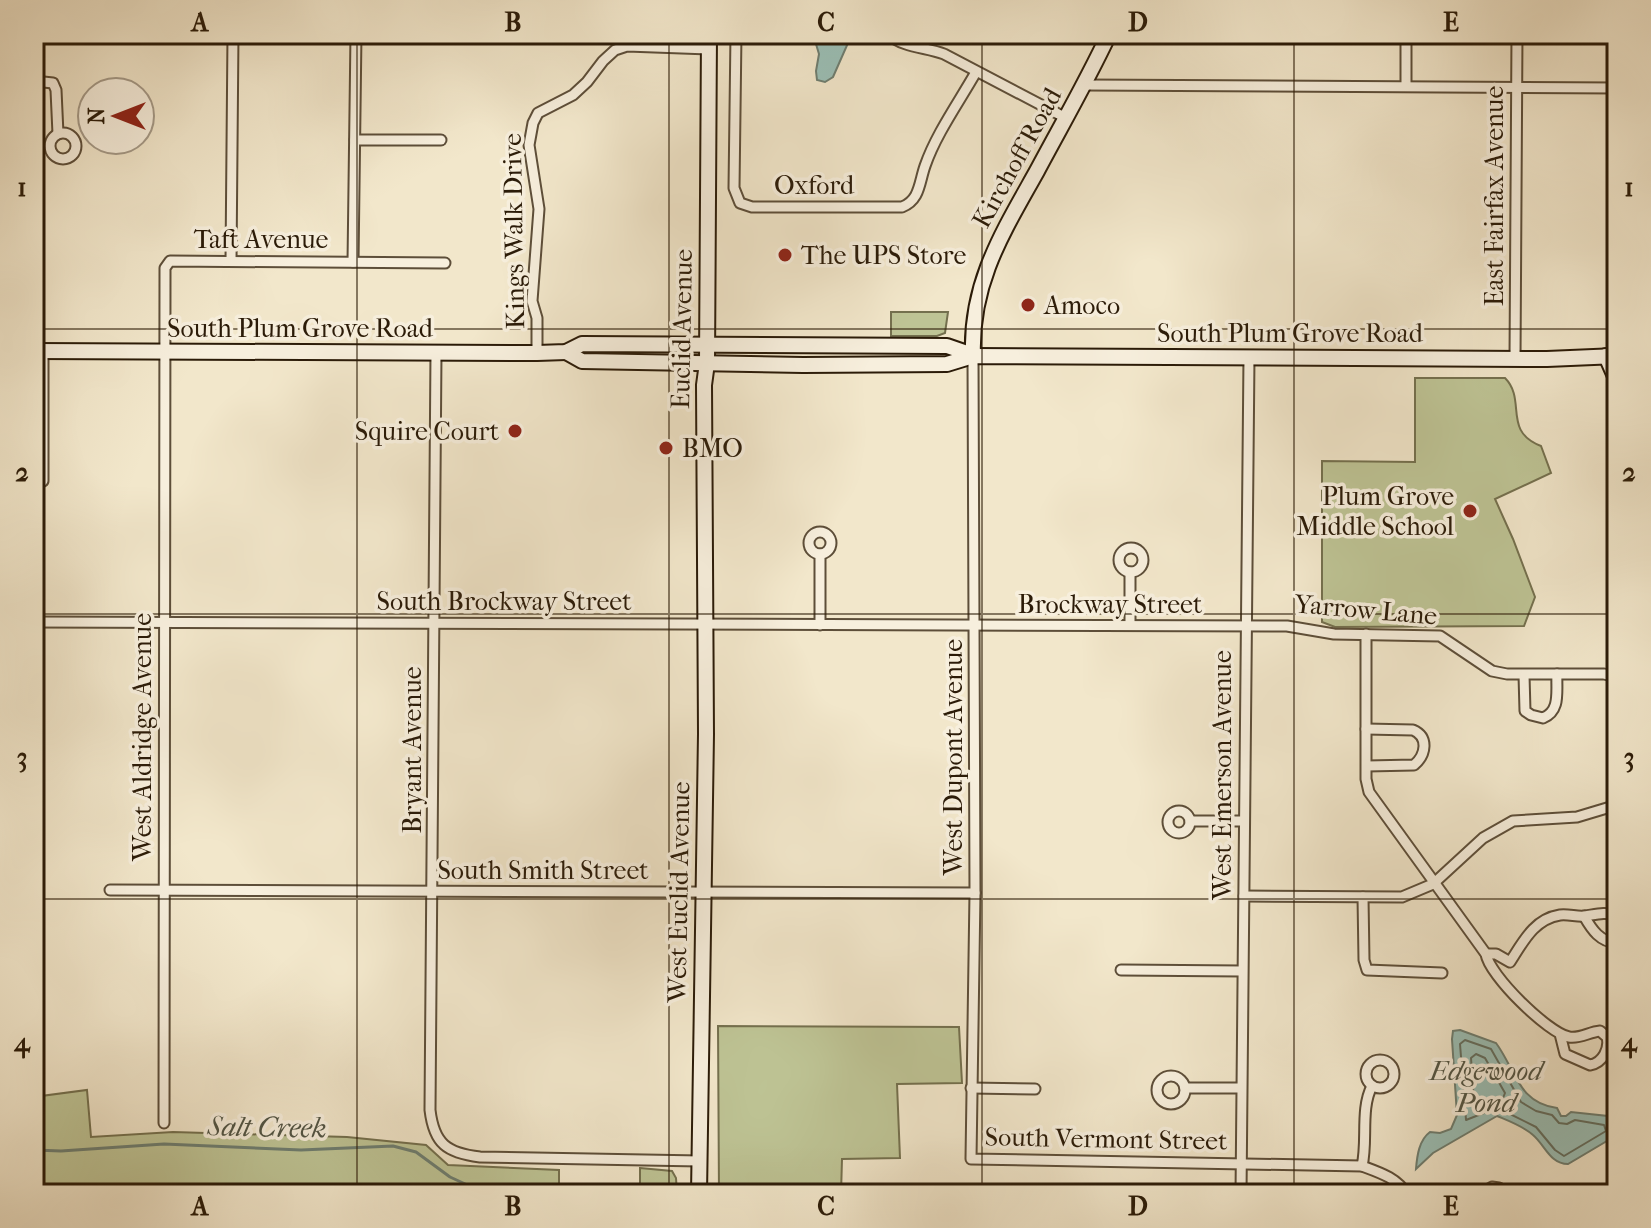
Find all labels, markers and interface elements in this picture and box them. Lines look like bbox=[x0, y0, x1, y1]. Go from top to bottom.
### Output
text: A bbox=[190, 7, 210, 38]
text: B bbox=[505, 7, 522, 38]
text: C bbox=[817, 7, 835, 38]
text: D bbox=[1128, 7, 1148, 38]
text: E bbox=[1443, 7, 1459, 38]
north arrow bbox=[76, 76, 156, 156]
street label: Kirchoff Road bbox=[966, 82, 1069, 233]
street label: East Fairfax Avenue bbox=[1479, 86, 1510, 306]
text: N bbox=[84, 107, 110, 124]
street label: Kings Walk Drive bbox=[497, 133, 531, 329]
street label: Oxford bbox=[774, 170, 855, 201]
text: 1 bbox=[17, 172, 27, 203]
text: 1 bbox=[1624, 172, 1634, 203]
street label: Taft Avenue bbox=[194, 224, 328, 255]
place label: The UPS Store bbox=[801, 240, 966, 271]
marker: The UPS Store bbox=[776, 246, 794, 264]
street label: Euclid Avenue bbox=[665, 249, 699, 409]
place label: Amoco bbox=[1043, 290, 1120, 321]
marker: Amoco bbox=[1019, 296, 1037, 314]
street label: South Plum Grove Road bbox=[167, 313, 434, 344]
street label: South Plum Grove Road bbox=[1157, 318, 1424, 349]
place label: Squire Court bbox=[355, 416, 500, 447]
marker: Squire Court bbox=[506, 422, 524, 440]
place label: BMO bbox=[682, 433, 743, 464]
marker: BMO bbox=[657, 439, 675, 457]
text: 2 bbox=[15, 457, 29, 488]
text: 2 bbox=[1622, 457, 1636, 488]
place label: Plum Grove Middle School bbox=[1296, 481, 1454, 542]
marker: Plum Grove Middle School bbox=[1461, 502, 1479, 520]
street label: South Brockway Street bbox=[377, 586, 632, 617]
street label: Yarrow Lane bbox=[1293, 588, 1439, 632]
street label: Brockway Street bbox=[1018, 589, 1203, 620]
street label: West Aldridge Avenue bbox=[127, 613, 158, 862]
street label: West Dupont Avenue bbox=[938, 639, 969, 876]
street label: West Emerson Avenue bbox=[1207, 650, 1238, 901]
street label: Bryant Avenue bbox=[397, 666, 428, 834]
text: 3 bbox=[17, 742, 27, 773]
text: 3 bbox=[1624, 742, 1634, 773]
street label: West Euclid Avenue bbox=[662, 781, 696, 1004]
street label: South Smith Street bbox=[437, 855, 649, 886]
text: 4 bbox=[13, 1027, 31, 1059]
text: 4 bbox=[1620, 1027, 1638, 1059]
water label: Edgewood Pond bbox=[1427, 1054, 1546, 1119]
water label: Salt Creek bbox=[206, 1109, 327, 1145]
street label: South Vermont Street bbox=[984, 1121, 1228, 1157]
text: A bbox=[190, 1191, 210, 1222]
text: B bbox=[505, 1191, 522, 1222]
text: C bbox=[817, 1191, 835, 1222]
text: D bbox=[1128, 1191, 1148, 1222]
text: E bbox=[1443, 1191, 1459, 1222]

